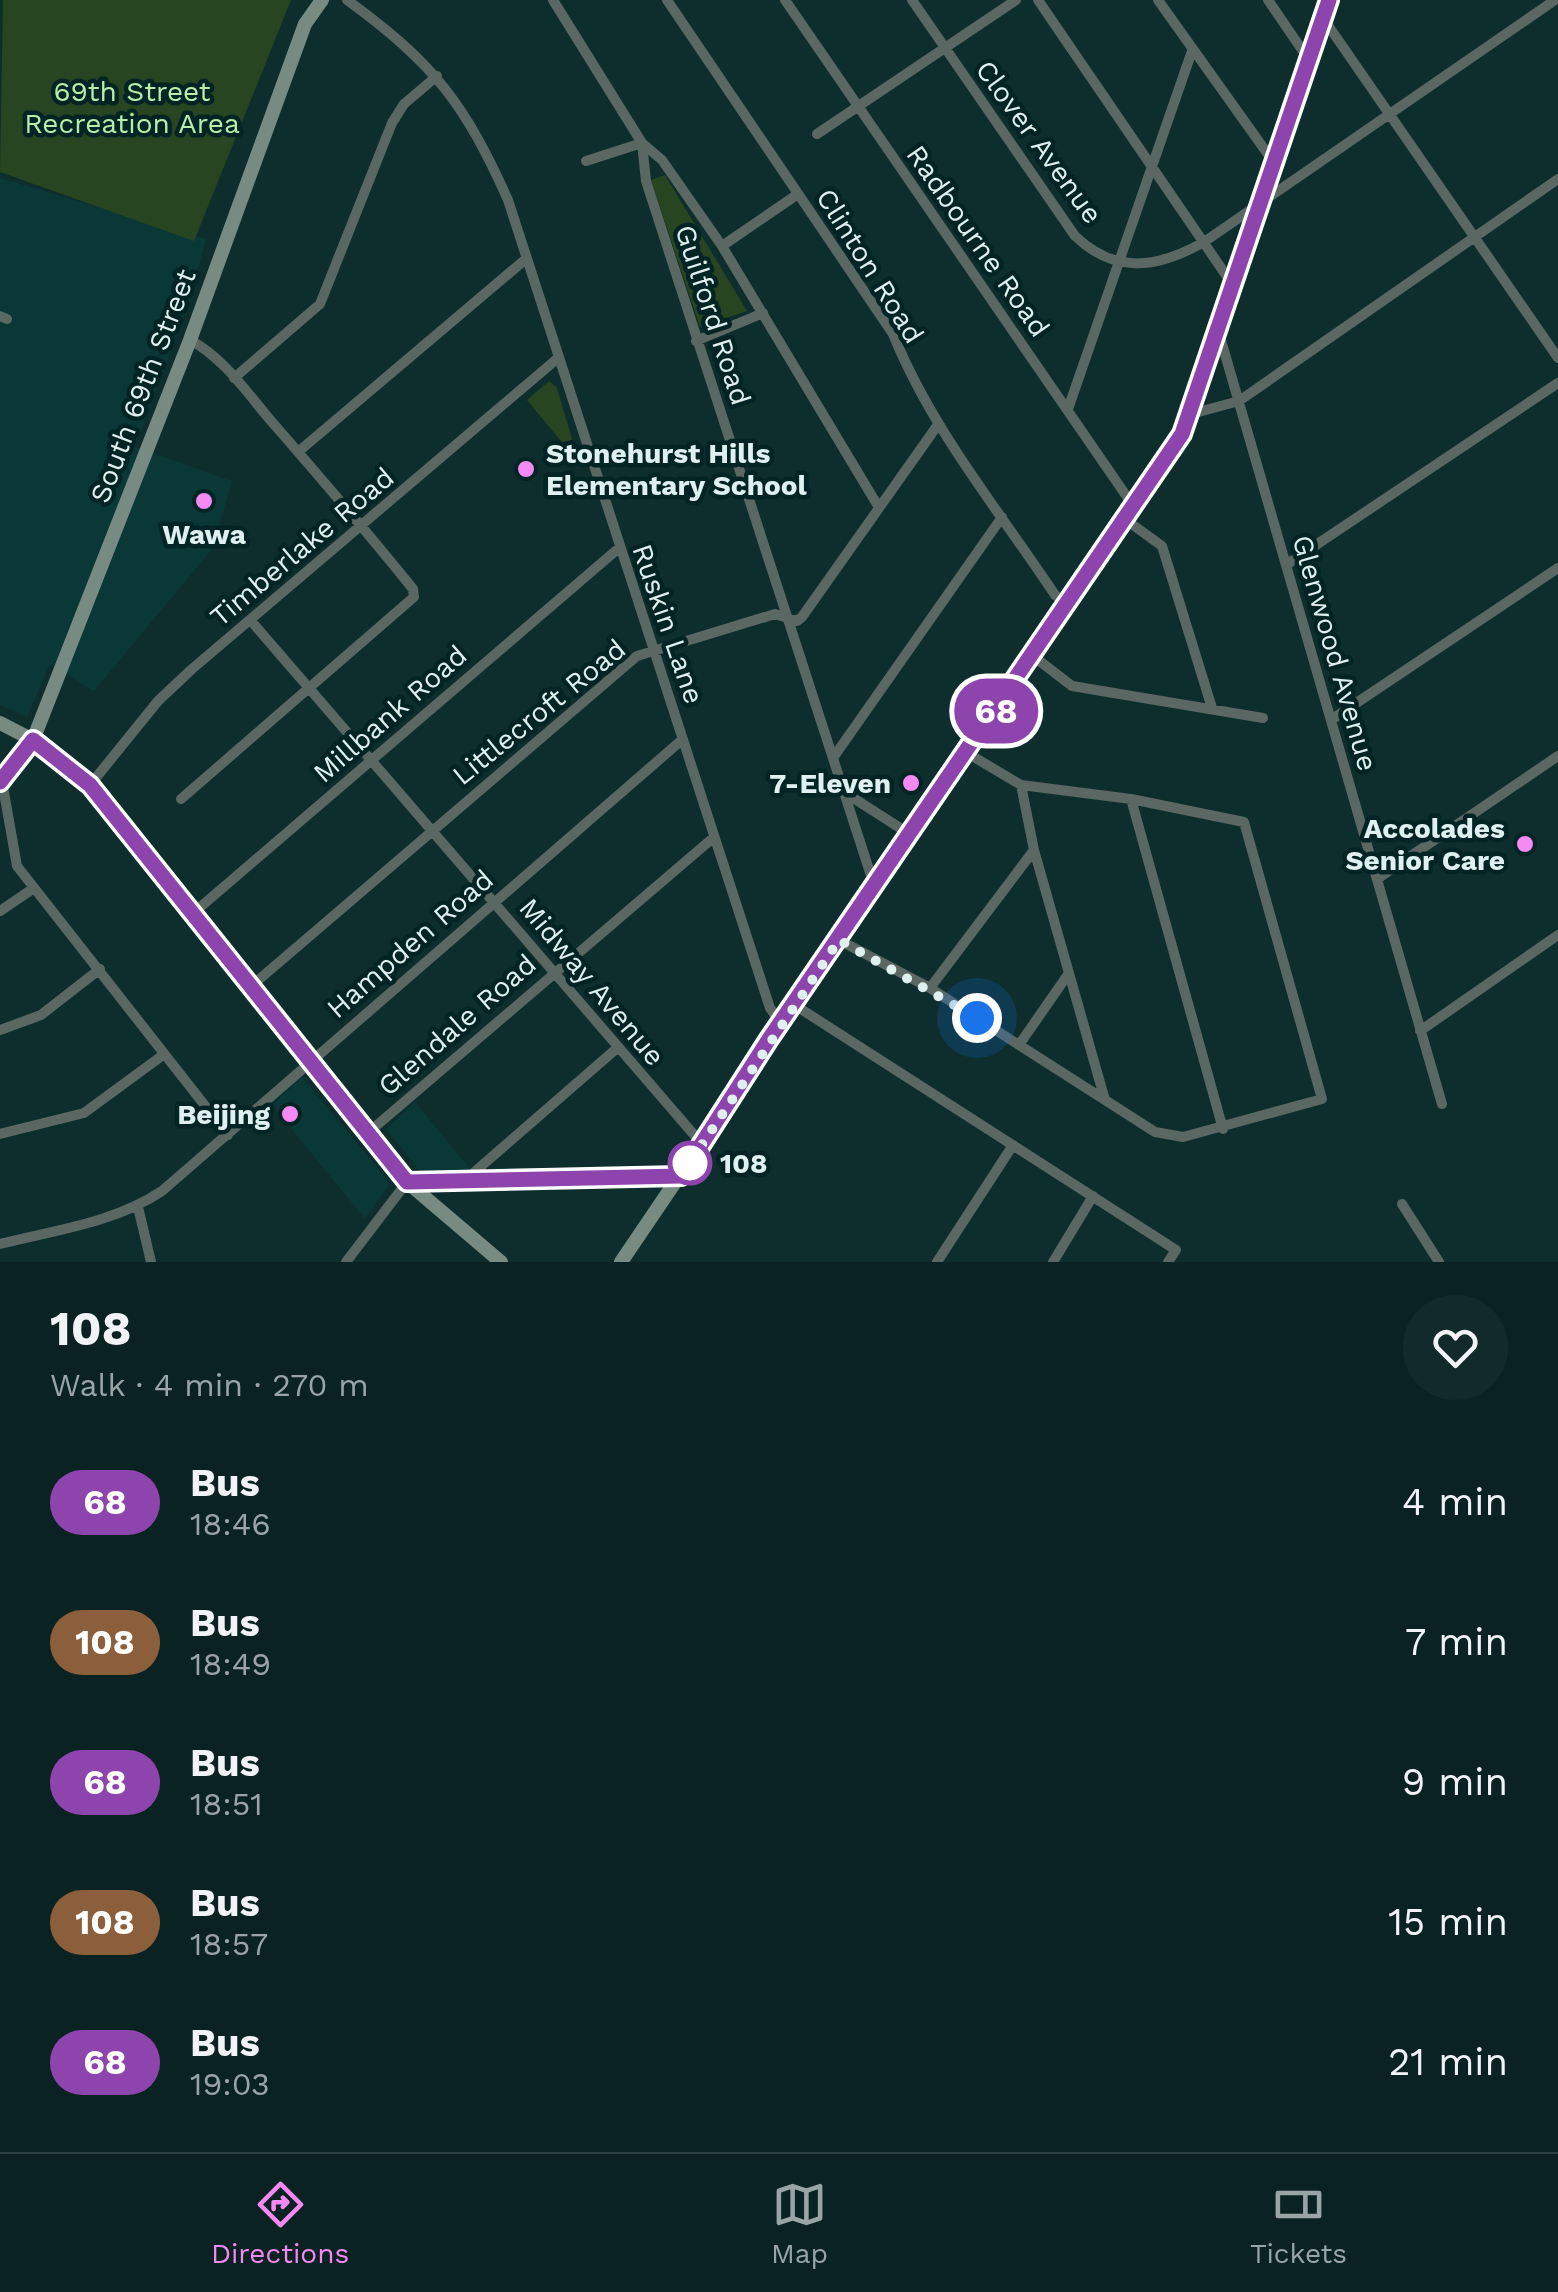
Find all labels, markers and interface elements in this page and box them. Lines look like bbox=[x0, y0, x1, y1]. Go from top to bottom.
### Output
street label: Clover Avenue bbox=[969, 54, 1109, 230]
park label: 69th Street Recreation Area bbox=[24, 75, 240, 140]
street label: Radbourne Road bbox=[900, 139, 1056, 343]
street label: Clinton Road bbox=[809, 183, 931, 349]
street label: Guilford Road bbox=[668, 221, 758, 409]
street label: South 69th Street bbox=[83, 264, 203, 508]
place label: Stonehurst Hills Elementary School bbox=[546, 437, 808, 502]
marker: Stonehurst Hills Elementary School bbox=[515, 458, 537, 480]
street label: Timberlake Road bbox=[203, 461, 401, 633]
marker: Wawa bbox=[193, 490, 215, 512]
place label: Wawa bbox=[162, 518, 247, 551]
street label: Glenwood Avenue bbox=[1286, 531, 1384, 775]
street label: Ruskin Lane bbox=[625, 540, 711, 708]
street label: Littlecroft Road bbox=[446, 632, 632, 792]
street label: Millbank Road bbox=[307, 638, 473, 790]
line badge: 68 bbox=[951, 678, 1041, 744]
text: 68 bbox=[974, 690, 1018, 732]
place label: 7-Eleven bbox=[769, 767, 891, 800]
marker: 7-Eleven bbox=[900, 772, 922, 794]
place label: Accolades Senior Care bbox=[1345, 812, 1505, 877]
marker: Accolades Senior Care bbox=[1514, 833, 1536, 855]
street label: Hampden Road bbox=[320, 863, 500, 1025]
street label: Midway Avenue bbox=[512, 892, 672, 1072]
street label: Glendale Road bbox=[371, 947, 543, 1103]
your location bbox=[952, 993, 1002, 1043]
place label: Beijing bbox=[177, 1098, 270, 1131]
marker: Beijing bbox=[279, 1103, 301, 1125]
marker: 108 bbox=[669, 1142, 711, 1184]
place label: 108 bbox=[720, 1147, 768, 1180]
button: heart bbox=[1403, 1295, 1508, 1400]
text: 108 bbox=[50, 1300, 132, 1357]
text: Walk · 4 min · 270 m bbox=[50, 1366, 369, 1404]
text: Bus bbox=[190, 1461, 260, 1505]
text: 4 min bbox=[1402, 1480, 1508, 1524]
text: 68 bbox=[83, 1481, 127, 1523]
text: 18:46 bbox=[190, 1505, 271, 1543]
text: Bus bbox=[190, 1601, 260, 1645]
text: 7 min bbox=[1405, 1620, 1508, 1664]
text: 108 bbox=[75, 1621, 135, 1663]
text: 18:49 bbox=[190, 1645, 271, 1683]
text: Bus bbox=[190, 1741, 260, 1785]
text: 9 min bbox=[1402, 1760, 1508, 1804]
text: 68 bbox=[83, 1761, 127, 1803]
text: 18:51 bbox=[190, 1785, 263, 1823]
text: Bus bbox=[190, 1881, 260, 1925]
text: 15 min bbox=[1388, 1900, 1508, 1944]
text: 108 bbox=[75, 1901, 135, 1943]
text: 18:57 bbox=[190, 1925, 268, 1963]
text: Bus bbox=[190, 2021, 260, 2065]
text: 21 min bbox=[1388, 2040, 1508, 2084]
text: 68 bbox=[83, 2041, 127, 2083]
text: 19:03 bbox=[190, 2065, 270, 2103]
tab: Directions bbox=[211, 2177, 349, 2270]
tab: Map bbox=[771, 2177, 828, 2270]
tab: Tickets bbox=[1250, 2177, 1347, 2270]

